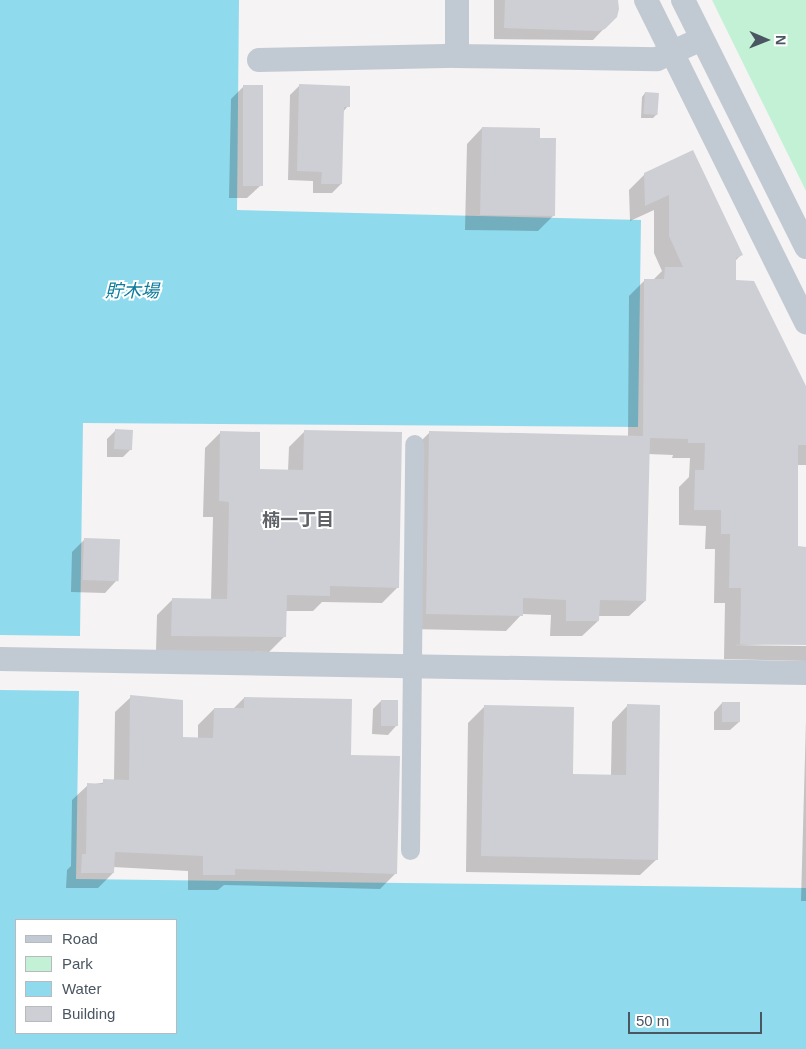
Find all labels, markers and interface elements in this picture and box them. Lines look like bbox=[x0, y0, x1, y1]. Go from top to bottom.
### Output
north arrow bbox=[741, 15, 791, 65]
text: N bbox=[773, 35, 789, 45]
water label: 貯木場 bbox=[105, 280, 159, 302]
district label: 楠一丁目 bbox=[262, 509, 334, 531]
legend bbox=[15, 919, 178, 1034]
text: Road bbox=[62, 930, 98, 947]
text: Park bbox=[62, 955, 93, 972]
text: Water bbox=[62, 980, 101, 997]
scale bar bbox=[631, 1002, 765, 1034]
text: Building bbox=[62, 1005, 115, 1022]
text: 50 m bbox=[636, 1012, 669, 1029]

